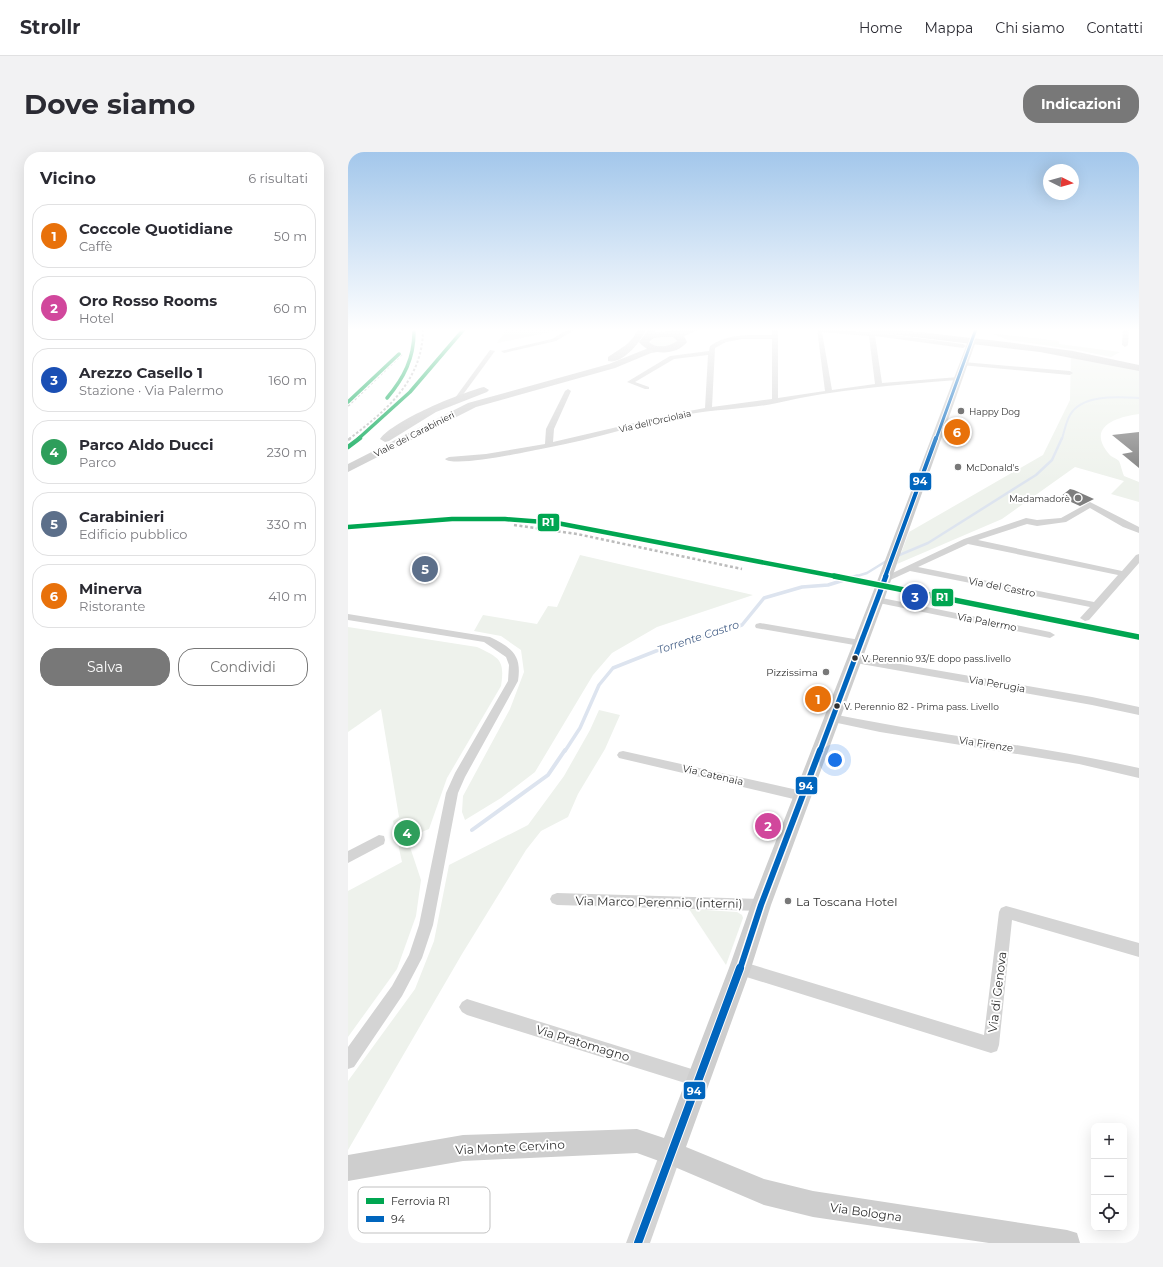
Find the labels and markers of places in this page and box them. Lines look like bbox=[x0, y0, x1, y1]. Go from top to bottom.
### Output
marker: Happy Dog bbox=[956, 406, 966, 416]
place label: Happy Dog bbox=[969, 406, 1020, 417]
pin: 6 bbox=[944, 417, 970, 447]
marker: McDonald's bbox=[953, 462, 963, 472]
place label: McDonald's bbox=[966, 462, 1019, 473]
place label: Madamadorè bbox=[1009, 493, 1071, 504]
marker: Madamadorè bbox=[1073, 493, 1083, 503]
pin: 5 bbox=[412, 554, 438, 584]
pin: 3 bbox=[902, 582, 928, 612]
marker: V. Perennio 93/E dopo pass.livello bbox=[850, 653, 860, 663]
place label: V. Perennio 93/E dopo pass.livello bbox=[862, 653, 1011, 664]
place label: Pizzissima bbox=[766, 666, 818, 679]
marker: Pizzissima bbox=[821, 667, 831, 677]
pin: 1 bbox=[805, 684, 831, 714]
marker: V. Perennio 82 - Prima pass. Livello bbox=[832, 701, 842, 711]
place label: V. Perennio 82 - Prima pass. Livello bbox=[844, 701, 999, 712]
pin: 2 bbox=[755, 811, 781, 841]
pin: 4 bbox=[394, 818, 420, 848]
place label: La Toscana Hotel bbox=[796, 894, 897, 909]
marker: La Toscana Hotel bbox=[783, 896, 793, 906]

